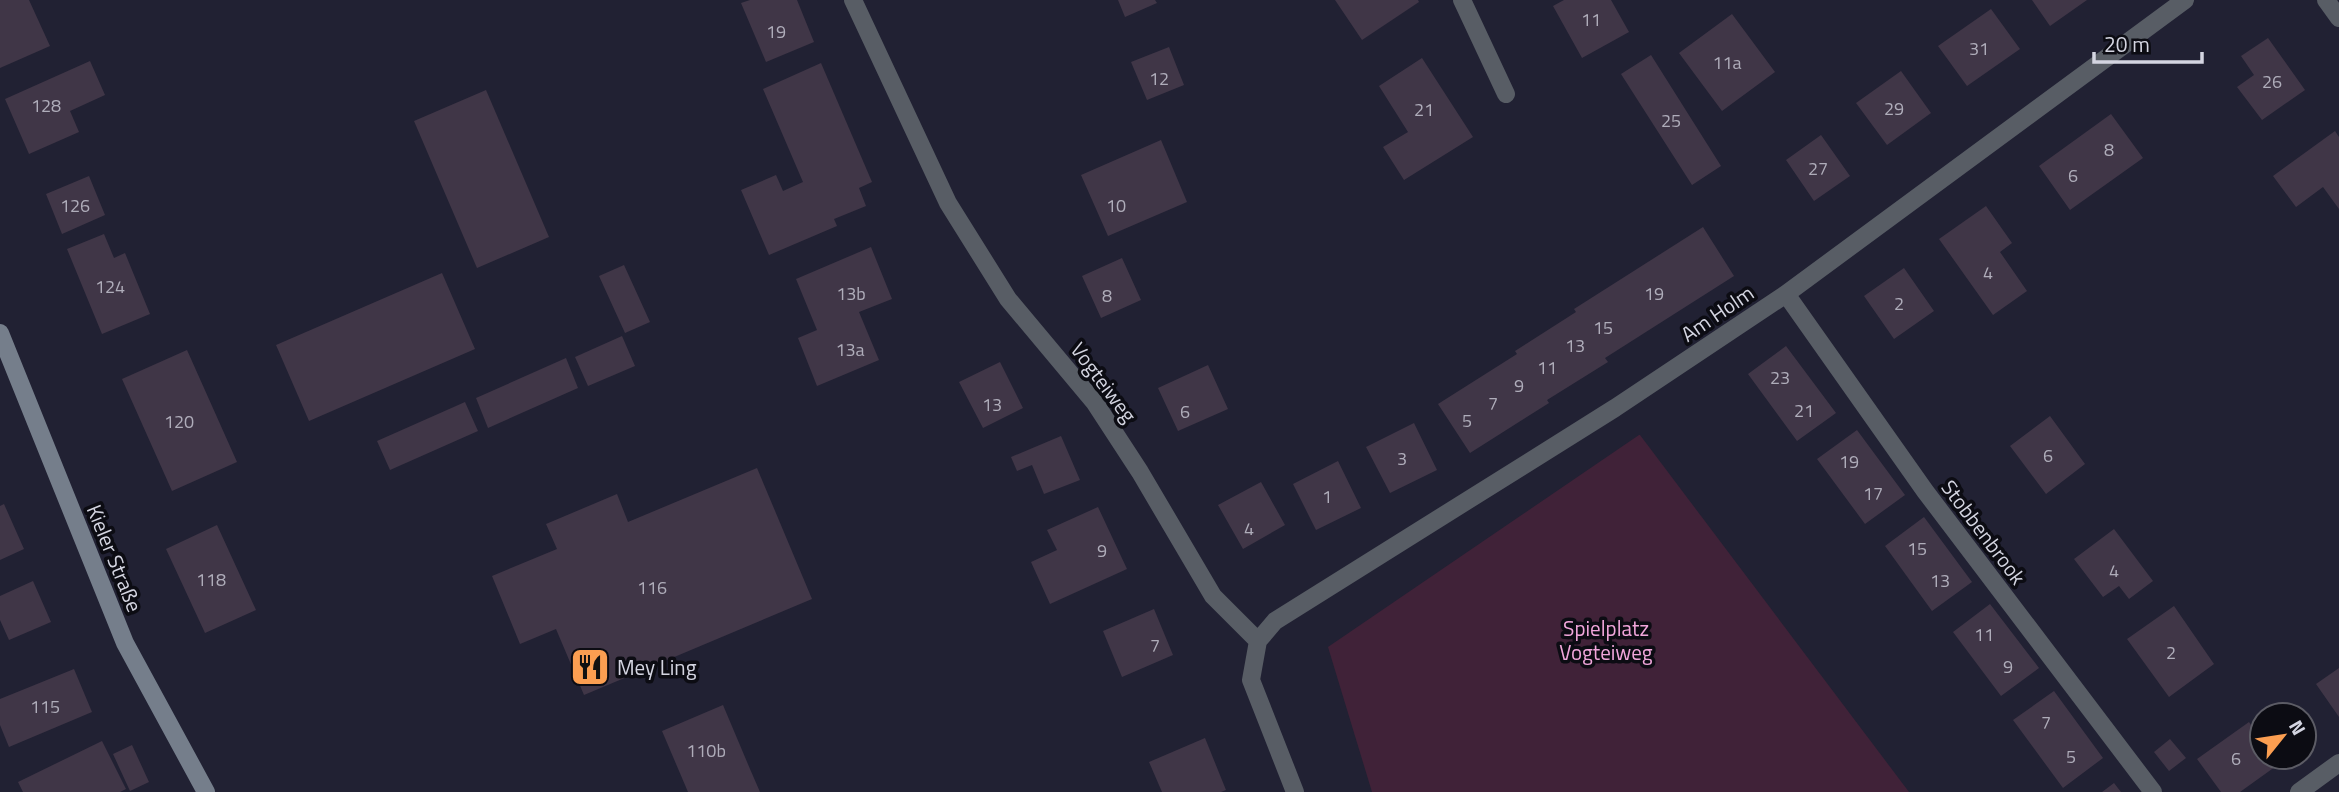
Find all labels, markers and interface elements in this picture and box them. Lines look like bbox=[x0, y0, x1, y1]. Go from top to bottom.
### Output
house number: 11 bbox=[1581, 6, 1601, 33]
house number: 19 bbox=[766, 18, 786, 45]
scale bar bbox=[2094, 21, 2202, 65]
text: 20 m bbox=[2104, 28, 2150, 60]
house number: 31 bbox=[1969, 35, 1989, 62]
house number: 11a bbox=[1712, 49, 1742, 76]
house number: 12 bbox=[1149, 65, 1169, 92]
house number: 26 bbox=[2262, 68, 2282, 95]
house number: 128 bbox=[31, 92, 61, 119]
house number: 29 bbox=[1884, 95, 1904, 122]
house number: 21 bbox=[1414, 96, 1434, 123]
house number: 25 bbox=[1661, 107, 1681, 134]
house number: 8 bbox=[2104, 136, 2114, 163]
house number: 27 bbox=[1808, 155, 1828, 182]
house number: 6 bbox=[2068, 162, 2078, 189]
house number: 126 bbox=[60, 192, 90, 219]
house number: 10 bbox=[1106, 192, 1126, 219]
house number: 4 bbox=[1983, 259, 1993, 286]
house number: 124 bbox=[95, 273, 125, 300]
street label: Am Holm bbox=[1674, 277, 1760, 349]
house number: 13b bbox=[836, 280, 866, 307]
house number: 19 bbox=[1644, 280, 1664, 307]
house number: 8 bbox=[1102, 282, 1112, 309]
house number: 2 bbox=[1894, 290, 1904, 317]
house number: 15 bbox=[1593, 314, 1613, 341]
house number: 13 bbox=[1565, 332, 1585, 359]
street label: Vogteiweg bbox=[1063, 335, 1145, 429]
house number: 13a bbox=[835, 336, 865, 363]
house number: 11 bbox=[1537, 354, 1557, 381]
house number: 23 bbox=[1770, 364, 1790, 391]
house number: 9 bbox=[1514, 372, 1524, 399]
house number: 7 bbox=[1488, 390, 1498, 417]
house number: 13 bbox=[982, 391, 1002, 418]
house number: 21 bbox=[1794, 397, 1814, 424]
house number: 6 bbox=[1180, 398, 1190, 425]
house number: 5 bbox=[1462, 407, 1472, 434]
house number: 120 bbox=[164, 408, 194, 435]
house number: 6 bbox=[2043, 442, 2053, 469]
house number: 3 bbox=[1397, 445, 1407, 472]
house number: 19 bbox=[1839, 448, 1859, 475]
street label: Stobbenbrook bbox=[1934, 473, 2034, 591]
house number: 17 bbox=[1863, 480, 1883, 507]
house number: 1 bbox=[1322, 483, 1332, 510]
street label: Kieler Straße bbox=[79, 499, 151, 617]
house number: 4 bbox=[1244, 515, 1254, 542]
house number: 15 bbox=[1907, 535, 1927, 562]
house number: 9 bbox=[1097, 537, 1107, 564]
house number: 4 bbox=[2109, 557, 2119, 584]
house number: 118 bbox=[196, 566, 226, 593]
house number: 13 bbox=[1930, 567, 1950, 594]
house number: 116 bbox=[637, 574, 667, 601]
park label: Spielplatz Vogteiweg bbox=[1559, 612, 1653, 668]
house number: 11 bbox=[1974, 621, 1994, 648]
house number: 7 bbox=[1150, 632, 1160, 659]
house number: 2 bbox=[2166, 639, 2176, 666]
restaurant icon: Mey Ling bbox=[569, 646, 611, 688]
place label: Mey Ling bbox=[617, 651, 697, 683]
house number: 9 bbox=[2003, 653, 2013, 680]
house number: 115 bbox=[30, 693, 60, 720]
north arrow bbox=[2248, 701, 2318, 771]
house number: 7 bbox=[2041, 709, 2051, 736]
text: N bbox=[2282, 714, 2314, 740]
house number: 110b bbox=[686, 737, 726, 764]
house number: 5 bbox=[2066, 743, 2076, 770]
house number: 6 bbox=[2231, 745, 2241, 772]

